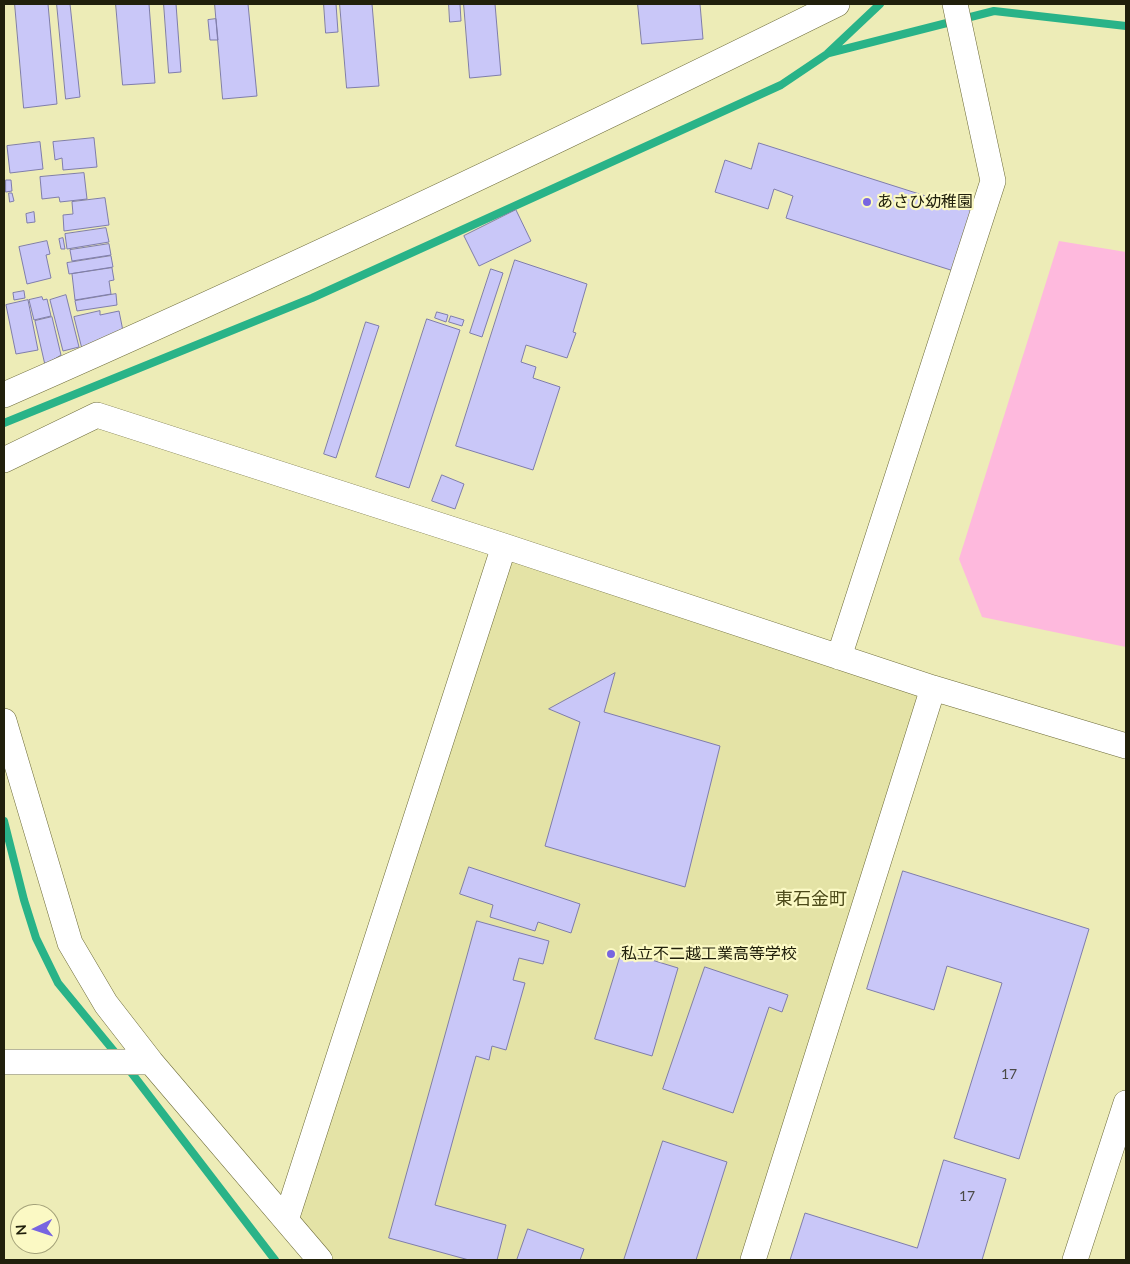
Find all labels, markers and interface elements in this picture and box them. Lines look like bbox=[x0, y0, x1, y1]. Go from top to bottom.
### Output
place label: あさひ幼稚園 bbox=[877, 192, 973, 212]
marker: あさひ幼稚園 bbox=[861, 196, 873, 208]
district label: 東石金町 bbox=[775, 888, 847, 910]
place label: 私立不二越工業高等学校 bbox=[621, 944, 797, 964]
marker: 私立不二越工業高等学校 bbox=[605, 948, 617, 960]
house number: 17 bbox=[1001, 1066, 1017, 1082]
house number: 17 bbox=[959, 1188, 975, 1204]
north arrow bbox=[10, 1204, 60, 1254]
text: N bbox=[12, 1224, 29, 1236]

